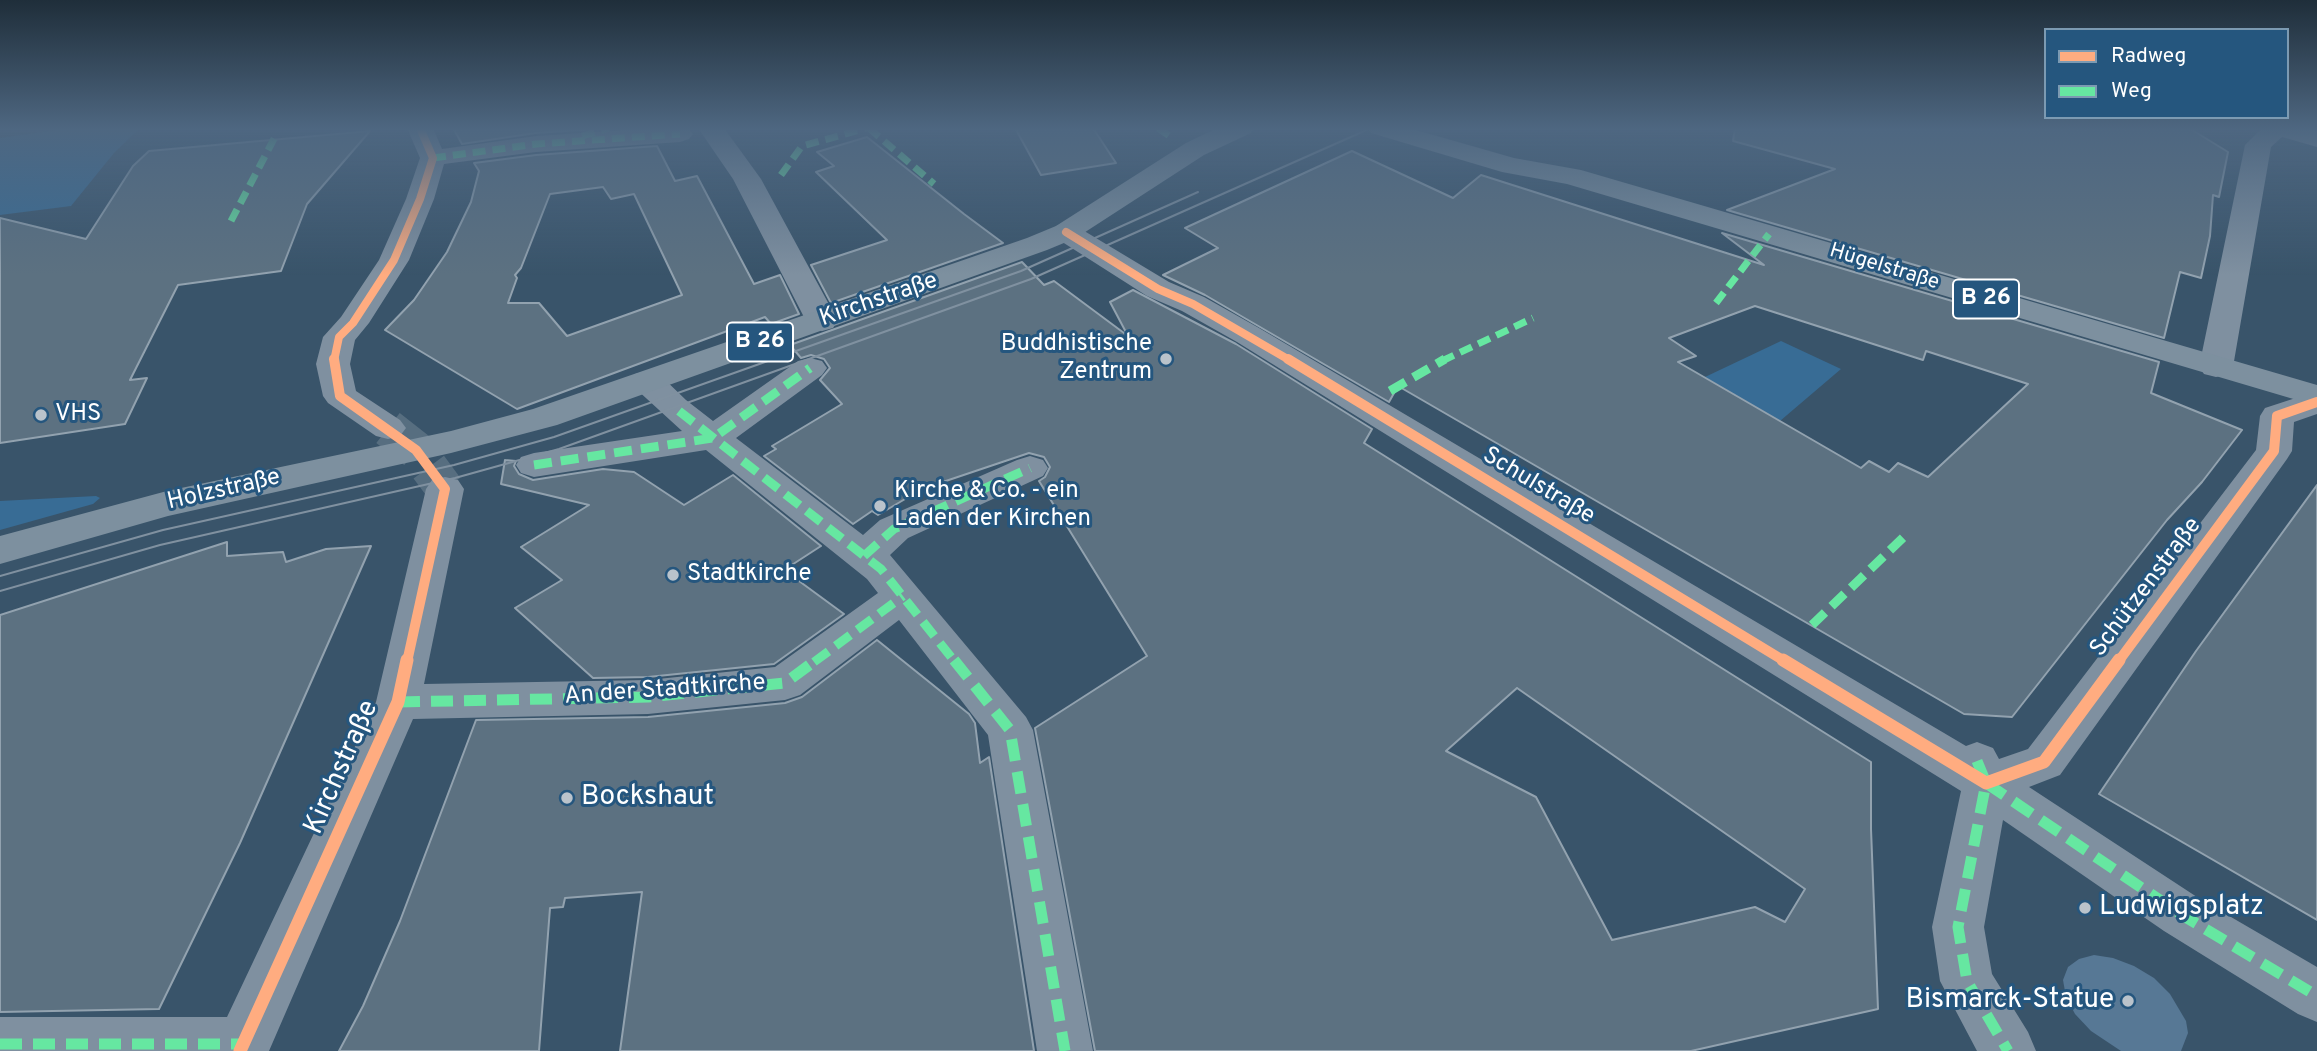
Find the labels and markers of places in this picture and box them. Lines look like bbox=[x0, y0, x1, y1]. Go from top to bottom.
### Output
place label: Buddhistische Zentrum bbox=[1001, 331, 1152, 387]
marker: Buddhistische Zentrum bbox=[1158, 351, 1174, 367]
place label: VHS bbox=[55, 401, 101, 429]
marker: VHS bbox=[33, 407, 49, 423]
place label: Kirche & Co. - ein Laden der Kirchen bbox=[894, 478, 1091, 534]
marker: Kirche & Co. - ein Laden der Kirchen bbox=[872, 498, 888, 514]
place label: Stadtkirche bbox=[687, 561, 811, 589]
marker: Stadtkirche bbox=[665, 567, 681, 583]
place label: Bockshaut bbox=[581, 781, 714, 815]
marker: Bockshaut bbox=[559, 790, 575, 806]
place label: Ludwigsplatz bbox=[2099, 891, 2264, 925]
marker: Ludwigsplatz bbox=[2077, 900, 2093, 916]
place label: Bismarck-Statue bbox=[1906, 984, 2114, 1018]
marker: Bismarck-Statue bbox=[2120, 993, 2136, 1009]

